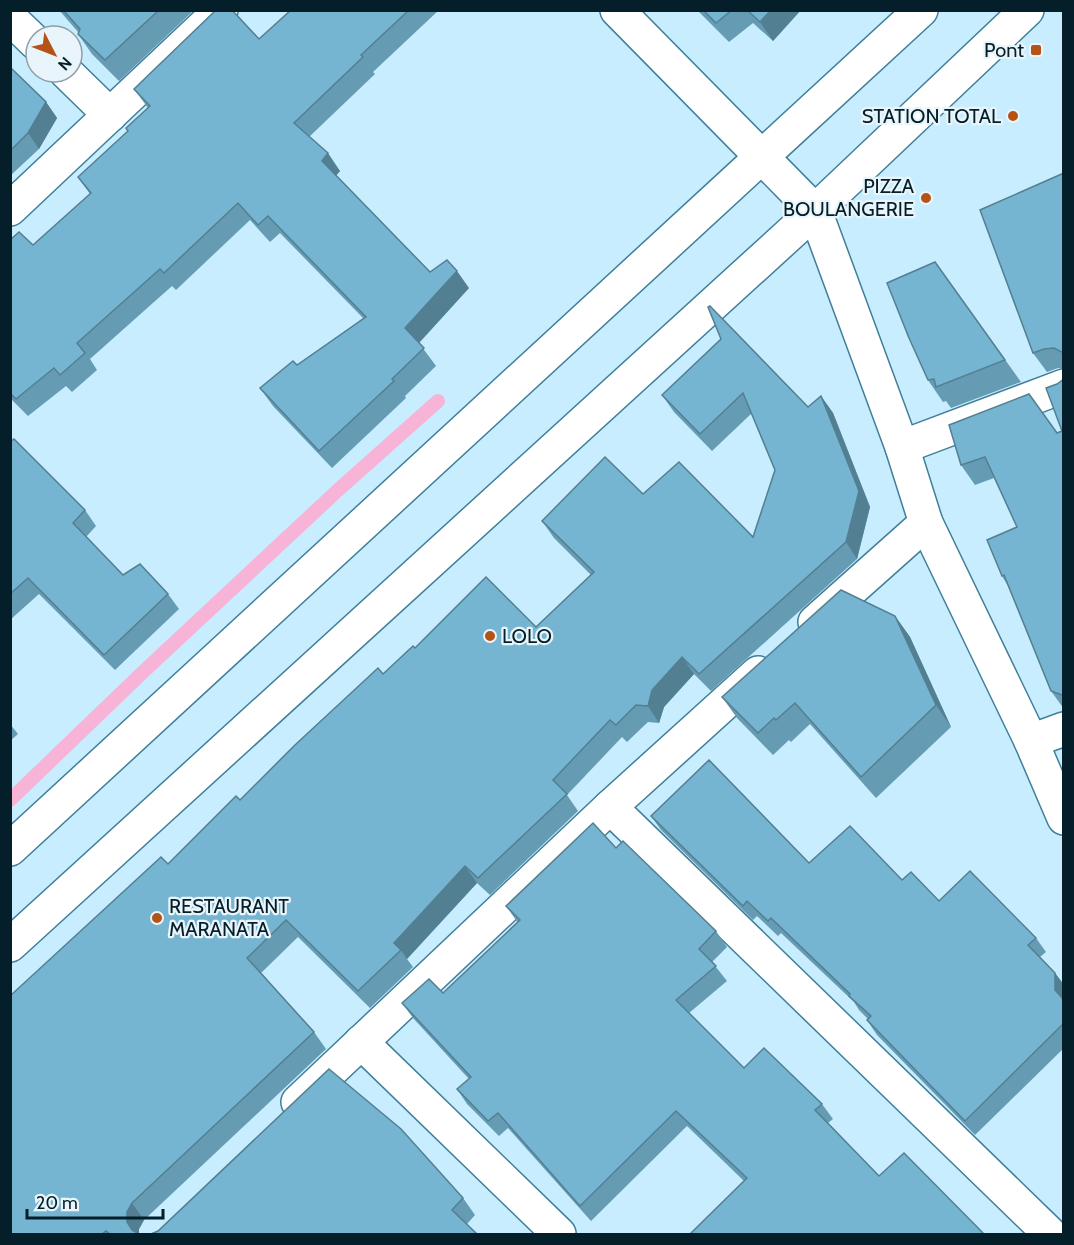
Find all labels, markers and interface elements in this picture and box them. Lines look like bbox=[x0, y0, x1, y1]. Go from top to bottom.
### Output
north arrow bbox=[24, 24, 84, 84]
place label: Pont bbox=[984, 38, 1024, 62]
marker: Pont bbox=[1029, 43, 1043, 57]
text: N bbox=[54, 53, 76, 74]
place label: STATION TOTAL bbox=[862, 104, 1001, 128]
marker: STATION TOTAL bbox=[1006, 109, 1020, 123]
place label: PIZZA BOULANGERIE bbox=[783, 174, 915, 221]
marker: PIZZA BOULANGERIE bbox=[919, 191, 933, 205]
place label: LOLO bbox=[502, 624, 552, 648]
marker: LOLO bbox=[483, 629, 497, 643]
place label: RESTAURANT MARANATA bbox=[169, 894, 289, 941]
marker: RESTAURANT MARANATA bbox=[150, 911, 164, 925]
scale bar bbox=[27, 1182, 164, 1220]
text: 20 m bbox=[36, 1192, 78, 1214]

